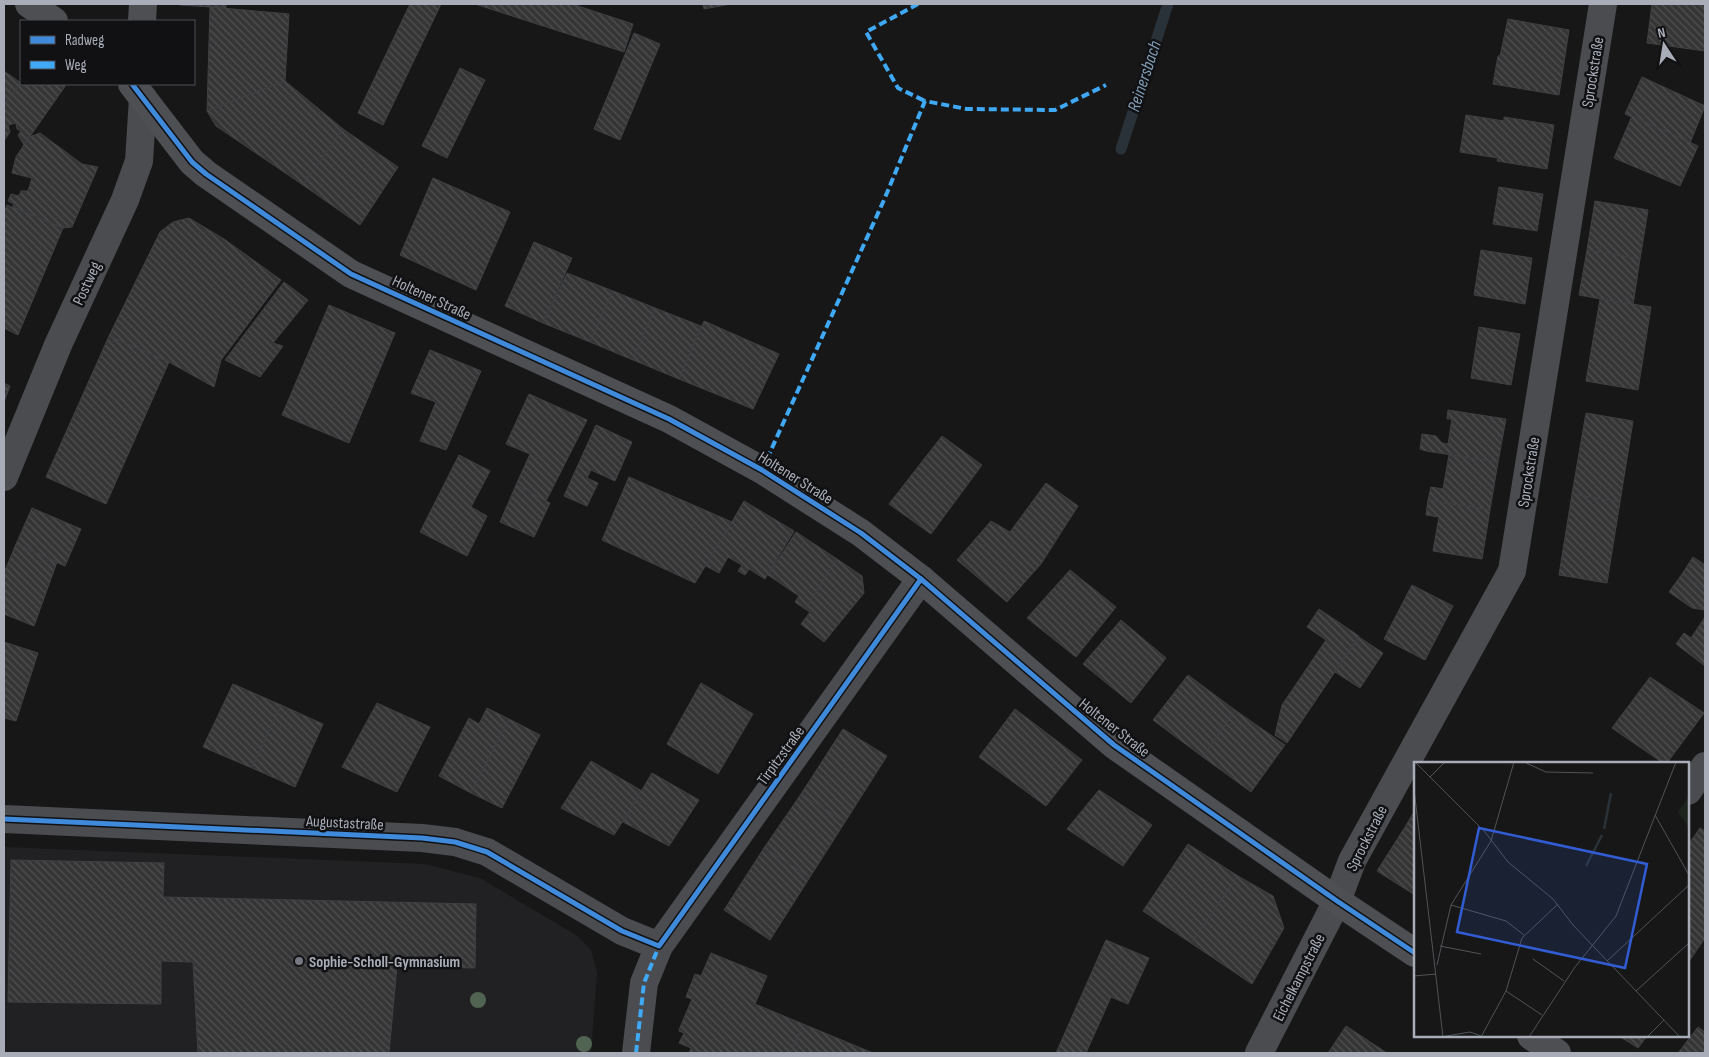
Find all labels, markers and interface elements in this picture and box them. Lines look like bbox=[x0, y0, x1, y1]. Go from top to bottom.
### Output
legend bbox=[20, 20, 195, 85]
north arrow bbox=[1639, 20, 1689, 70]
text: N bbox=[1656, 24, 1667, 42]
text: Radweg bbox=[65, 31, 104, 50]
street label: Sprockstraße bbox=[1579, 36, 1608, 109]
water label: Reinersbach bbox=[1123, 38, 1166, 114]
text: Weg bbox=[65, 56, 87, 75]
street label: Postweg bbox=[69, 259, 106, 308]
street label: Holtener Straße bbox=[389, 272, 474, 325]
street label: Sprockstraße bbox=[1515, 436, 1544, 509]
street label: Holtener Straße bbox=[754, 448, 836, 509]
street label: Holtener Straße bbox=[1075, 695, 1153, 762]
street label: Tirpitzstraße bbox=[753, 723, 809, 789]
inset map bbox=[1414, 762, 1689, 1037]
street label: Sprockstraße bbox=[1343, 803, 1392, 875]
street label: Augustastraße bbox=[305, 812, 384, 835]
street label: Eichelkampstraße bbox=[1269, 931, 1330, 1025]
place label: Sophie-Scholl-Gymnasium bbox=[309, 953, 460, 972]
marker: Sophie-Scholl-Gymnasium bbox=[293, 955, 305, 967]

